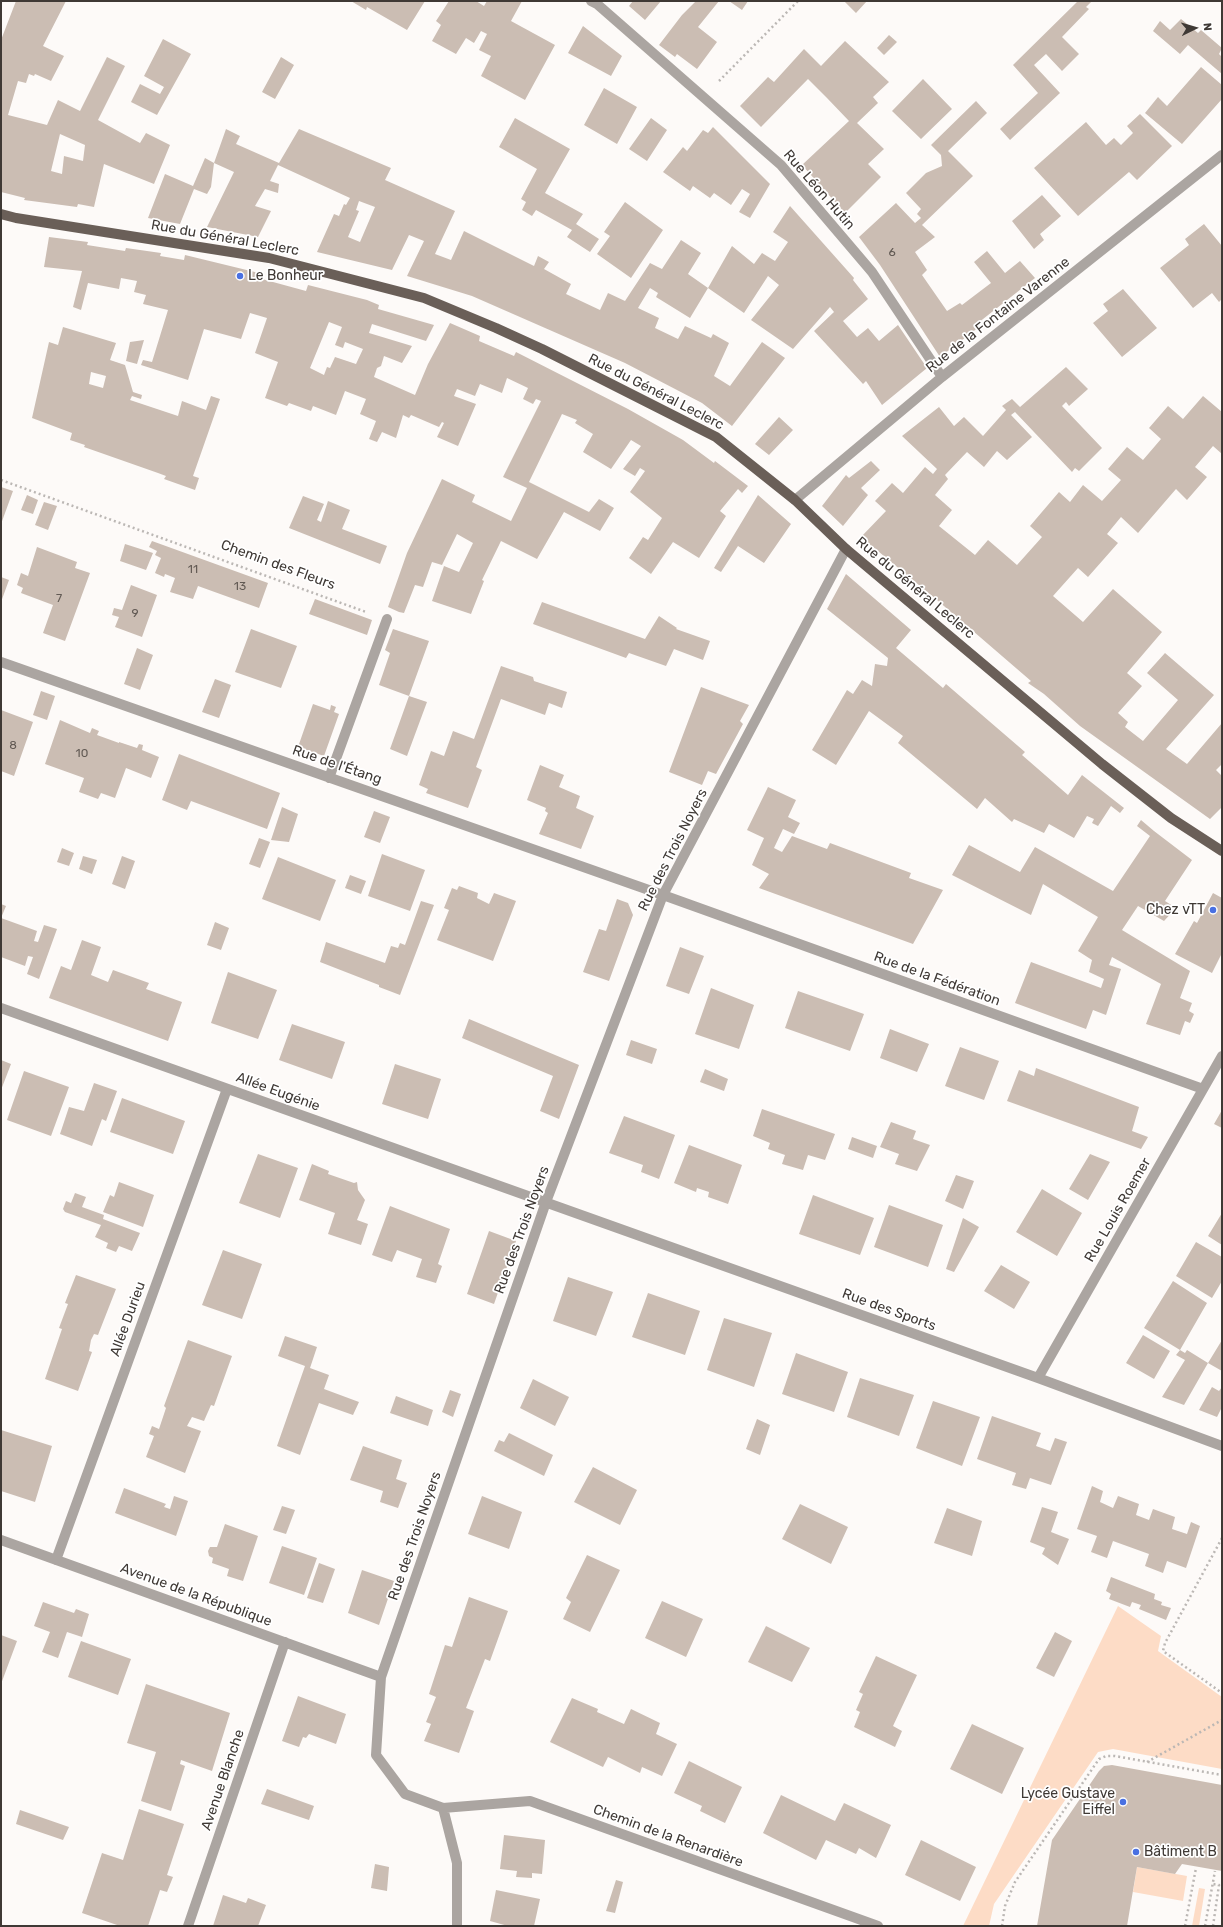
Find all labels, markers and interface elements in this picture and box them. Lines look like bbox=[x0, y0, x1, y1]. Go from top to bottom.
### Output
north arrow bbox=[1175, 8, 1215, 48]
text: N bbox=[1201, 22, 1214, 31]
street label: Rue Léon Hutin bbox=[780, 147, 858, 233]
street label: Rue du Général Leclerc bbox=[150, 217, 300, 259]
house number: 6 bbox=[888, 246, 896, 260]
street label: Rue de la Fontaine Varenne bbox=[923, 254, 1073, 376]
place label: Le Bonheur bbox=[248, 268, 323, 284]
marker: Le Bonheur bbox=[235, 271, 245, 281]
street label: Rue du Général Leclerc bbox=[585, 350, 727, 434]
street label: Rue du Général Leclerc bbox=[852, 533, 978, 643]
street label: Chemin des Fleurs bbox=[219, 537, 337, 593]
house number: 11 bbox=[188, 563, 198, 577]
house number: 13 bbox=[234, 580, 246, 594]
house number: 7 bbox=[56, 592, 62, 606]
house number: 9 bbox=[131, 607, 139, 621]
house number: 8 bbox=[9, 739, 17, 753]
street label: Rue de l'Étang bbox=[290, 742, 384, 788]
house number: 10 bbox=[76, 747, 88, 761]
street label: Rue des Trois Noyers bbox=[635, 786, 711, 914]
place label: Chez vTT bbox=[1146, 902, 1205, 918]
marker: Chez vTT bbox=[1208, 905, 1218, 915]
street label: Rue de la Fédération bbox=[871, 948, 1003, 1010]
street label: Allée Eugénie bbox=[234, 1069, 322, 1115]
street label: Rue Louis Roemer bbox=[1081, 1155, 1155, 1265]
street label: Rue des Trois Noyers bbox=[491, 1164, 553, 1296]
street label: Allée Durieu bbox=[107, 1279, 149, 1359]
street label: Rue des Sports bbox=[840, 1285, 938, 1335]
street label: Rue des Trois Noyers bbox=[385, 1469, 445, 1603]
street label: Avenue de la République bbox=[118, 1560, 274, 1630]
street label: Avenue Blanche bbox=[198, 1727, 248, 1833]
place label: Lycée Gustave Eiffel bbox=[1021, 1786, 1115, 1818]
marker: Lycée Gustave Eiffel bbox=[1118, 1797, 1128, 1807]
street label: Chemin de la Renardière bbox=[591, 1801, 745, 1871]
place label: Bâtiment B bbox=[1144, 1844, 1217, 1860]
marker: Bâtiment B bbox=[1131, 1847, 1141, 1857]

